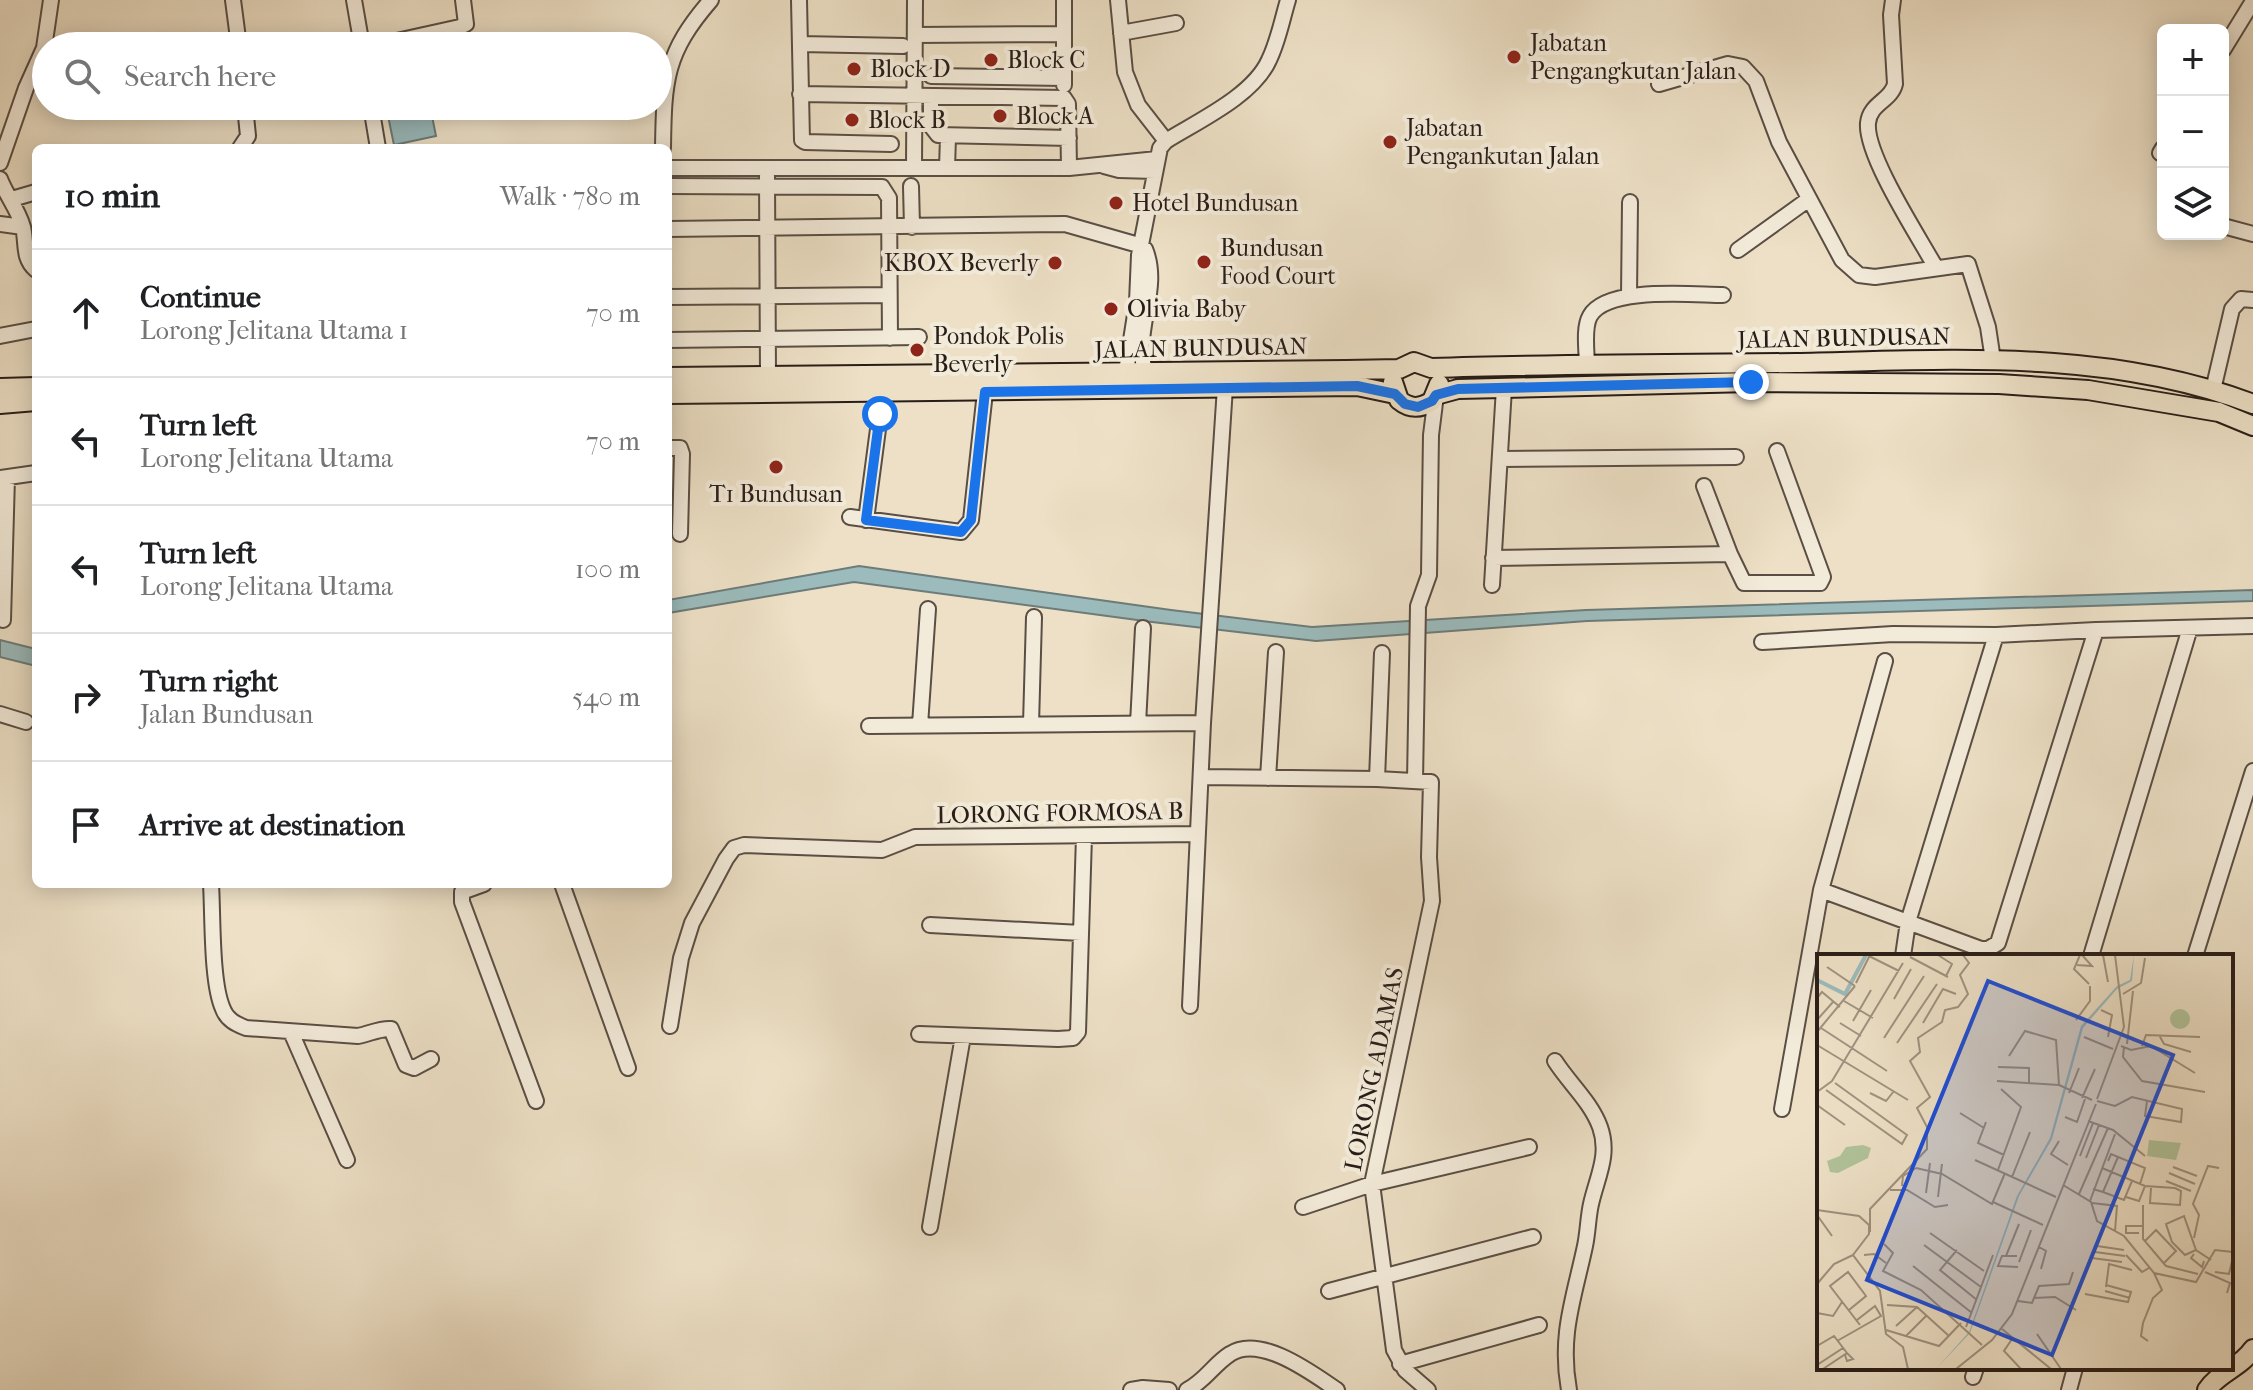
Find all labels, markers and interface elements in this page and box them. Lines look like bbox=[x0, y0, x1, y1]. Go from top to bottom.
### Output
map controls bbox=[2157, 24, 2229, 240]
button: + bbox=[2157, 24, 2229, 96]
place label: Jabatan Pengangkutan Jalan bbox=[1528, 29, 1736, 85]
search box bbox=[32, 32, 672, 120]
place label: Block C bbox=[1007, 46, 1085, 74]
marker: Jabatan Pengangkutan Jalan bbox=[1505, 48, 1523, 66]
marker: Block C bbox=[982, 51, 1000, 69]
icon: search bbox=[60, 54, 104, 98]
place label: Block D bbox=[870, 55, 951, 83]
text: Search here bbox=[124, 59, 276, 94]
marker: Block D bbox=[845, 60, 863, 78]
button: − bbox=[2157, 96, 2229, 168]
place label: Block A bbox=[1016, 102, 1094, 130]
place label: Block B bbox=[868, 106, 946, 134]
marker: Block A bbox=[991, 107, 1009, 125]
marker: Block B bbox=[843, 111, 861, 129]
place label: Jabatan Pengankutan Jalan bbox=[1404, 114, 1600, 170]
marker: Jabatan Pengankutan Jalan bbox=[1381, 133, 1399, 151]
button: layers bbox=[2157, 168, 2229, 240]
text: 10 min bbox=[64, 176, 160, 216]
text: Walk · 780 m bbox=[500, 181, 640, 212]
place label: Hotel Bundusan bbox=[1132, 189, 1298, 217]
marker: Hotel Bundusan bbox=[1107, 194, 1125, 212]
place label: Bundusan Food Court bbox=[1220, 234, 1336, 290]
place label: KBOX Beverly bbox=[884, 249, 1040, 277]
marker: Bundusan Food Court bbox=[1195, 253, 1213, 271]
marker: KBOX Beverly bbox=[1046, 254, 1064, 272]
text: Continue bbox=[140, 280, 261, 315]
icon: ahead bbox=[64, 291, 108, 335]
place label: Olivia Baby bbox=[1127, 295, 1247, 323]
text: 70 m bbox=[586, 298, 640, 329]
marker: Olivia Baby bbox=[1102, 300, 1120, 318]
text: Lorong Jelitana Utama 1 bbox=[140, 315, 408, 346]
place label: Pondok Polis Beverly bbox=[933, 322, 1064, 378]
street label: JALAN BUNDUSAN bbox=[1735, 322, 1951, 354]
street label: JALAN BUNDUSAN bbox=[1092, 332, 1308, 364]
marker: Pondok Polis Beverly bbox=[908, 341, 926, 359]
route end bbox=[1733, 364, 1769, 400]
route start bbox=[862, 396, 898, 432]
text: Turn left bbox=[140, 408, 257, 443]
icon: left bbox=[64, 419, 108, 463]
text: 70 m bbox=[586, 426, 640, 457]
text: Lorong Jelitana Utama bbox=[140, 443, 393, 474]
marker: T1 Bundusan bbox=[767, 458, 785, 476]
place label: T1 Bundusan bbox=[709, 480, 843, 508]
text: Turn left bbox=[140, 536, 257, 571]
icon: left bbox=[64, 547, 108, 591]
text: 100 m bbox=[575, 554, 640, 585]
text: Lorong Jelitana Utama bbox=[140, 571, 393, 602]
text: Turn right bbox=[140, 664, 278, 699]
icon: right bbox=[64, 675, 108, 719]
text: 540 m bbox=[572, 682, 640, 713]
text: Jalan Bundusan bbox=[140, 699, 313, 730]
street label: LORONG FORMOSA B bbox=[936, 797, 1184, 829]
icon: arrive bbox=[64, 803, 108, 847]
text: Arrive at destination bbox=[140, 808, 405, 843]
inset map bbox=[1817, 954, 2233, 1370]
street label: LORONG ADAMAS bbox=[1339, 965, 1409, 1173]

